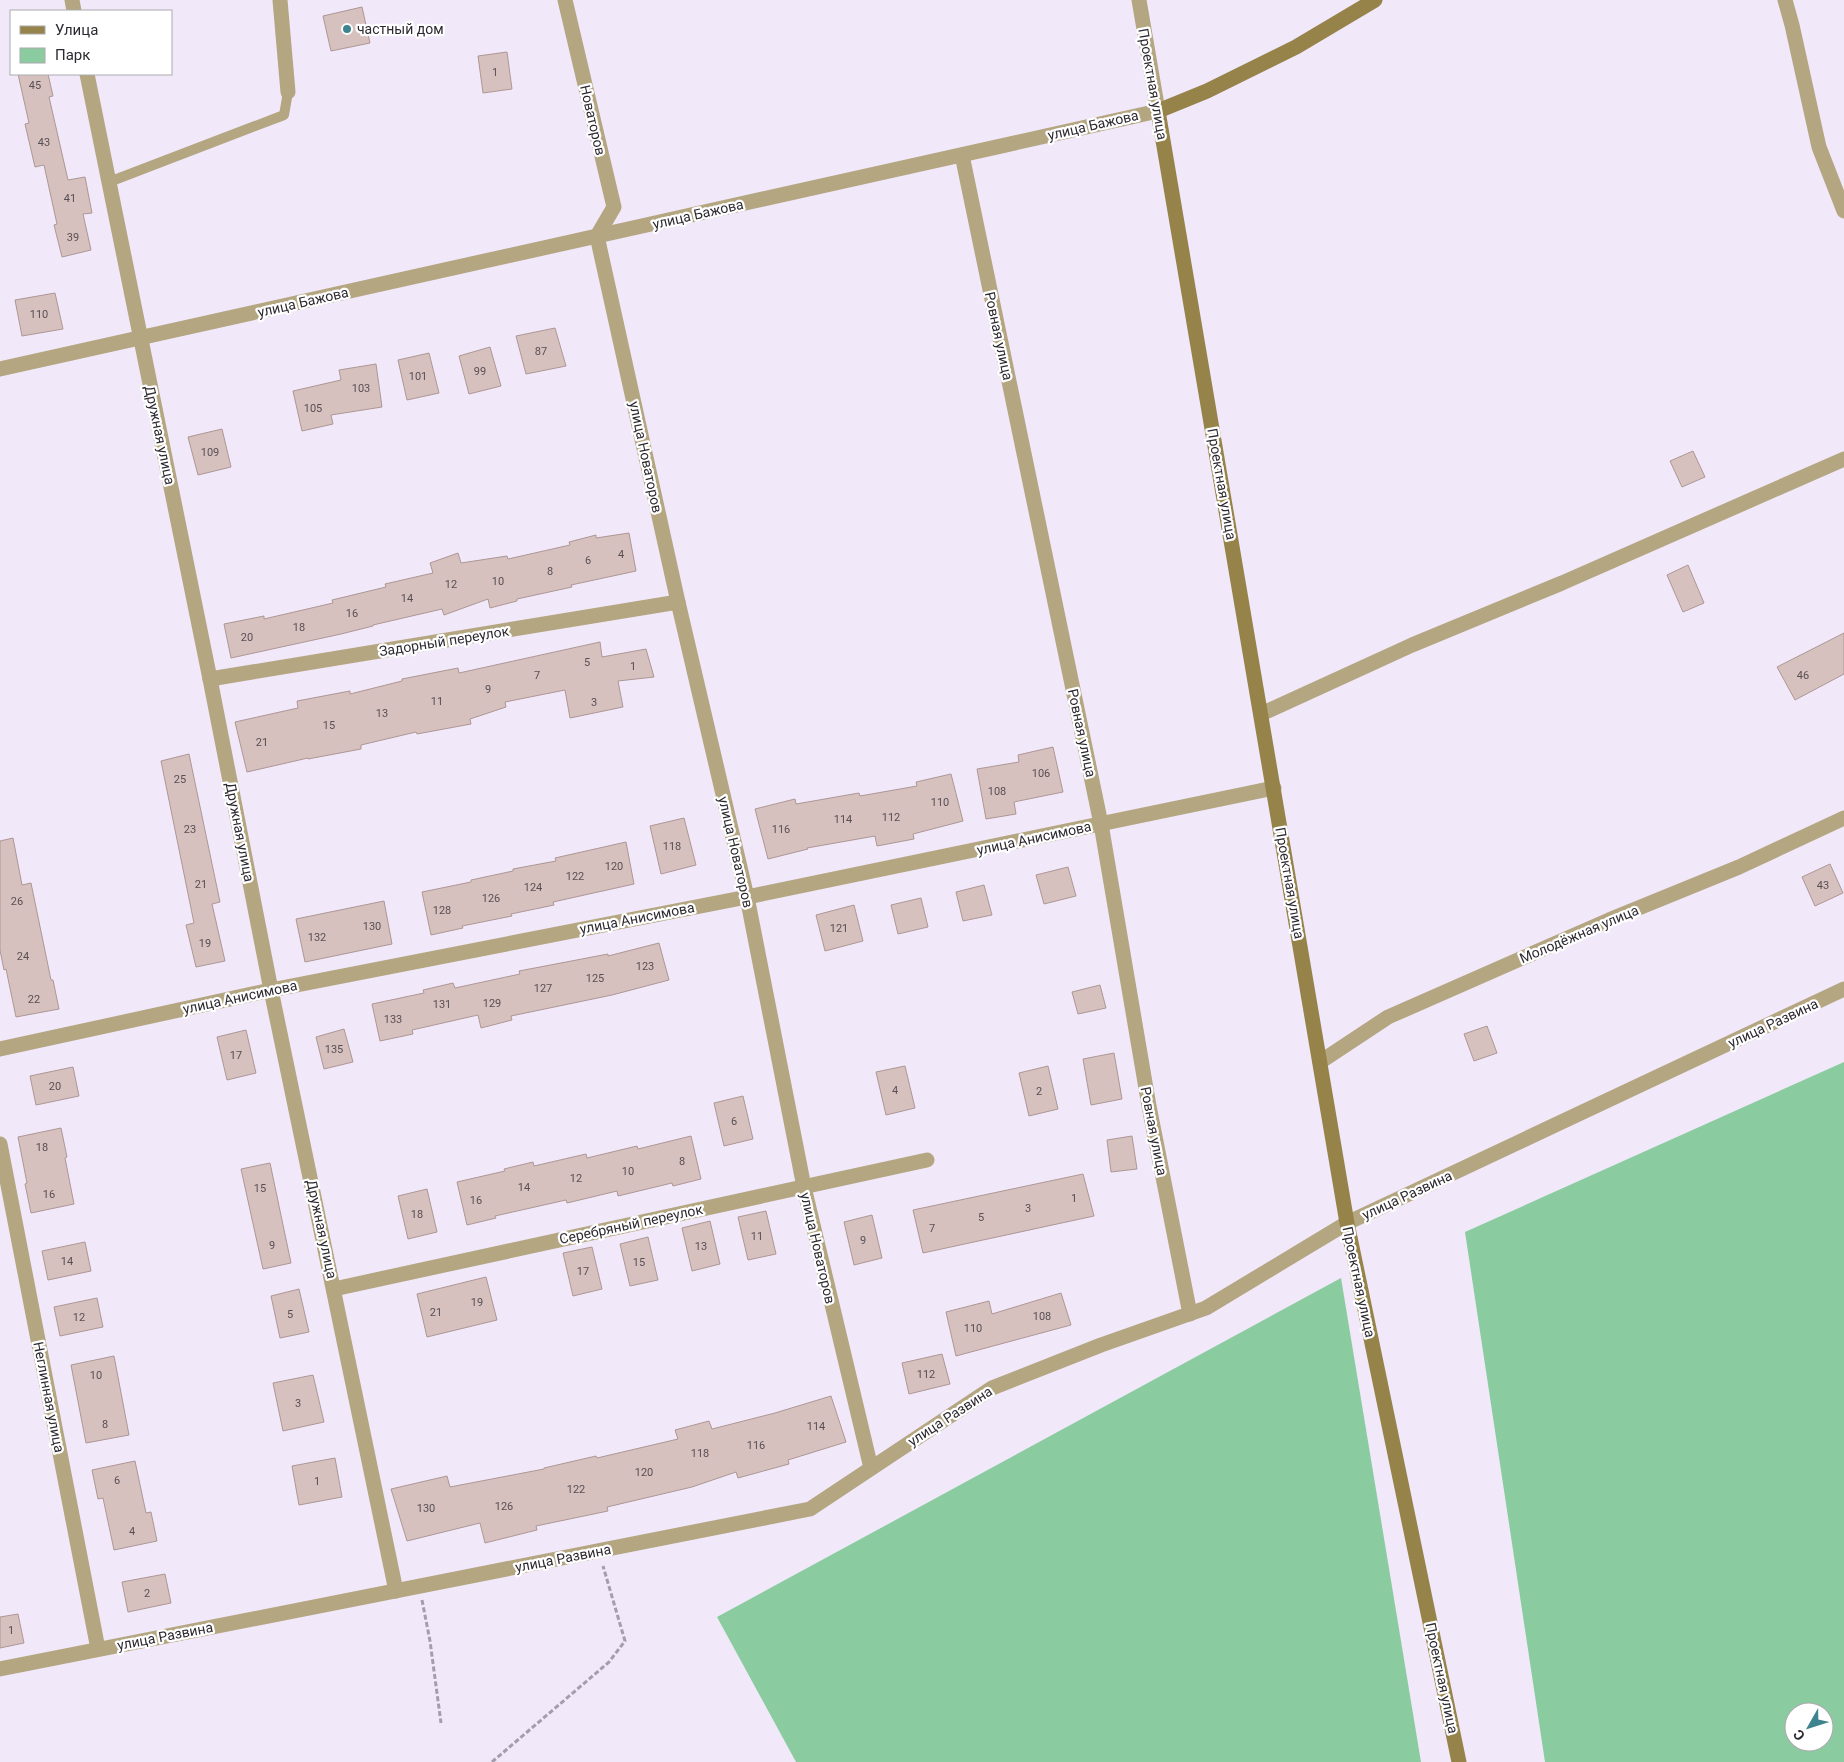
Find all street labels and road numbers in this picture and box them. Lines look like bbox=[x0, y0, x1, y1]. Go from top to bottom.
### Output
street label: Проектная улица bbox=[1135, 27, 1171, 141]
street label: Новаторов bbox=[577, 83, 609, 157]
street label: улица Бажова bbox=[1046, 107, 1140, 143]
street label: улица Бажова bbox=[651, 196, 745, 232]
street label: улица Бажова bbox=[256, 284, 350, 320]
street label: Ровная улица bbox=[982, 290, 1016, 382]
street label: Дружная улица bbox=[142, 384, 178, 486]
street label: улица Новаторов bbox=[626, 400, 666, 514]
street label: Проектная улица bbox=[1204, 427, 1240, 541]
street label: Задорный переулок bbox=[378, 623, 511, 659]
street label: Ровная улица bbox=[1065, 687, 1099, 779]
street label: Дружная улица bbox=[223, 781, 257, 883]
street label: улица Новаторов bbox=[715, 795, 757, 909]
street label: улица Анисимова bbox=[975, 818, 1093, 858]
street label: Проектная улица bbox=[1272, 826, 1308, 940]
street label: улица Анисимова bbox=[578, 899, 696, 937]
street label: Молодёжная улица bbox=[1517, 902, 1641, 966]
street label: улица Анисимова bbox=[181, 977, 299, 1017]
street label: улица Развина bbox=[1726, 995, 1820, 1051]
street label: Ровная улица bbox=[1138, 1085, 1170, 1177]
street label: улица Развина bbox=[1360, 1167, 1454, 1223]
street label: Дружная улица bbox=[304, 1178, 340, 1280]
street label: улица Новаторов bbox=[797, 1191, 839, 1305]
street label: Серебряный переулок bbox=[558, 1201, 705, 1247]
street label: Проектная улица bbox=[1339, 1225, 1379, 1339]
street label: Неглинная улица bbox=[30, 1340, 68, 1454]
street label: улица Развина bbox=[905, 1383, 995, 1449]
street label: улица Развина bbox=[514, 1541, 612, 1575]
street label: улица Развина bbox=[116, 1619, 214, 1653]
street label: Проектная улица bbox=[1422, 1621, 1462, 1735]

